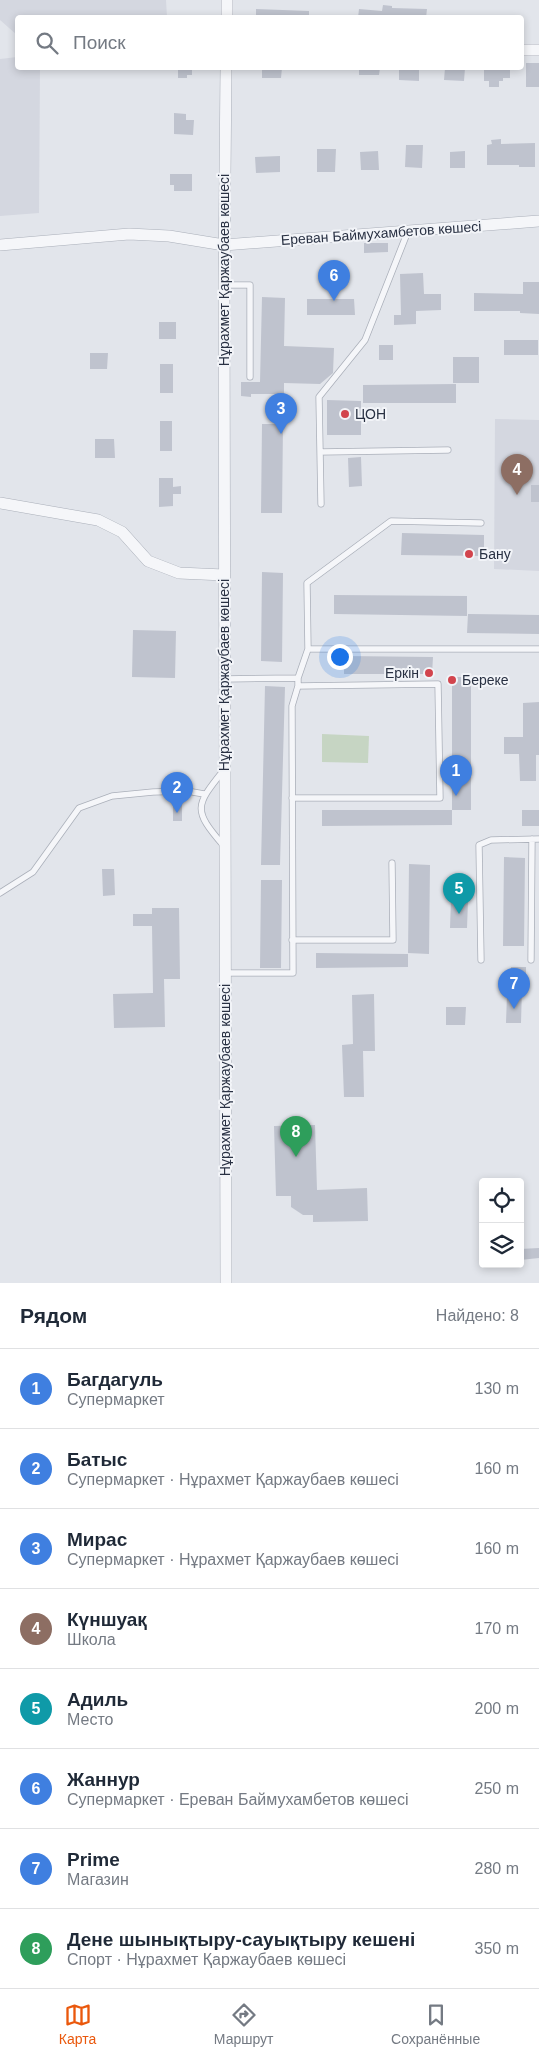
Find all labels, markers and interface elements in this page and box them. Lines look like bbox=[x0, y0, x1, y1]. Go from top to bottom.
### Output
search box bbox=[15, 15, 524, 70]
icon: search bbox=[33, 29, 61, 57]
text: Поиск bbox=[73, 32, 126, 53]
street label: Нұрахмет Қаржаубаев көшесі bbox=[216, 174, 232, 366]
street label: Ереван Баймухамбетов көшесі bbox=[280, 218, 482, 248]
pin: 6 bbox=[318, 260, 350, 301]
pin: 3 bbox=[265, 393, 297, 434]
place label: ЦОН bbox=[355, 406, 386, 422]
marker: ЦОН bbox=[339, 408, 351, 420]
pin: 4 bbox=[501, 454, 533, 495]
place label: Бану bbox=[479, 546, 511, 562]
marker: Бану bbox=[463, 548, 475, 560]
street label: Нұрахмет Қаржаубаев көшесі bbox=[216, 579, 232, 771]
your location bbox=[327, 644, 353, 670]
place label: Еркін bbox=[385, 665, 419, 681]
marker: Еркін bbox=[423, 667, 435, 679]
place label: Береке bbox=[462, 672, 509, 688]
marker: Береке bbox=[446, 674, 458, 686]
pin: 1 bbox=[440, 755, 472, 796]
pin: 2 bbox=[161, 772, 193, 813]
pin: 5 bbox=[443, 873, 475, 914]
pin: 7 bbox=[498, 968, 530, 1009]
street label: Нұрахмет Қаржаубаев көшесі bbox=[217, 984, 233, 1176]
pin: 8 bbox=[280, 1116, 312, 1157]
map controls bbox=[479, 1178, 524, 1268]
button: locate bbox=[479, 1178, 524, 1223]
button: layers bbox=[479, 1223, 524, 1268]
text: Рядом bbox=[20, 1304, 87, 1327]
text: Найдено: 8 bbox=[436, 1307, 519, 1324]
text: Багдагуль bbox=[67, 1369, 163, 1390]
text: 1 bbox=[32, 1380, 40, 1397]
text: 130 m bbox=[475, 1380, 519, 1397]
text: Супермаркет bbox=[67, 1391, 165, 1408]
text: Батыс bbox=[67, 1449, 127, 1470]
text: 2 bbox=[32, 1460, 40, 1477]
text: 160 m bbox=[475, 1460, 519, 1477]
text: Супермаркет · Нұрахмет Қаржаубаев көшесі bbox=[67, 1471, 399, 1488]
text: Мирас bbox=[67, 1529, 127, 1550]
text: 3 bbox=[32, 1540, 40, 1557]
text: 160 m bbox=[475, 1540, 519, 1557]
text: Супермаркет · Нұрахмет Қаржаубаев көшесі bbox=[67, 1551, 399, 1568]
text: Күншуақ bbox=[67, 1609, 147, 1630]
text: 4 bbox=[32, 1620, 40, 1637]
text: 170 m bbox=[475, 1620, 519, 1637]
text: Школа bbox=[67, 1631, 116, 1648]
text: Адиль bbox=[67, 1689, 128, 1710]
text: 5 bbox=[32, 1700, 40, 1717]
text: 200 m bbox=[475, 1700, 519, 1717]
text: Место bbox=[67, 1711, 113, 1728]
text: Жаннур bbox=[67, 1769, 140, 1790]
text: 6 bbox=[32, 1780, 40, 1797]
text: 250 m bbox=[475, 1780, 519, 1797]
text: Супермаркет · Ереван Баймухамбетов көшесі bbox=[67, 1791, 408, 1808]
text: Prime bbox=[67, 1849, 120, 1870]
text: 7 bbox=[32, 1860, 40, 1877]
text: 280 m bbox=[475, 1860, 519, 1877]
text: Магазин bbox=[67, 1871, 129, 1888]
text: Дене шынықтыру-сауықтыру кешені bbox=[67, 1929, 415, 1950]
text: 8 bbox=[32, 1940, 40, 1957]
text: 350 m bbox=[475, 1940, 519, 1957]
text: Спорт · Нұрахмет Қаржаубаев көшесі bbox=[67, 1951, 346, 1968]
tab: Карта bbox=[59, 2001, 96, 2047]
tab: Маршрут bbox=[214, 2001, 273, 2047]
tab: Сохранённые bbox=[391, 2001, 480, 2047]

